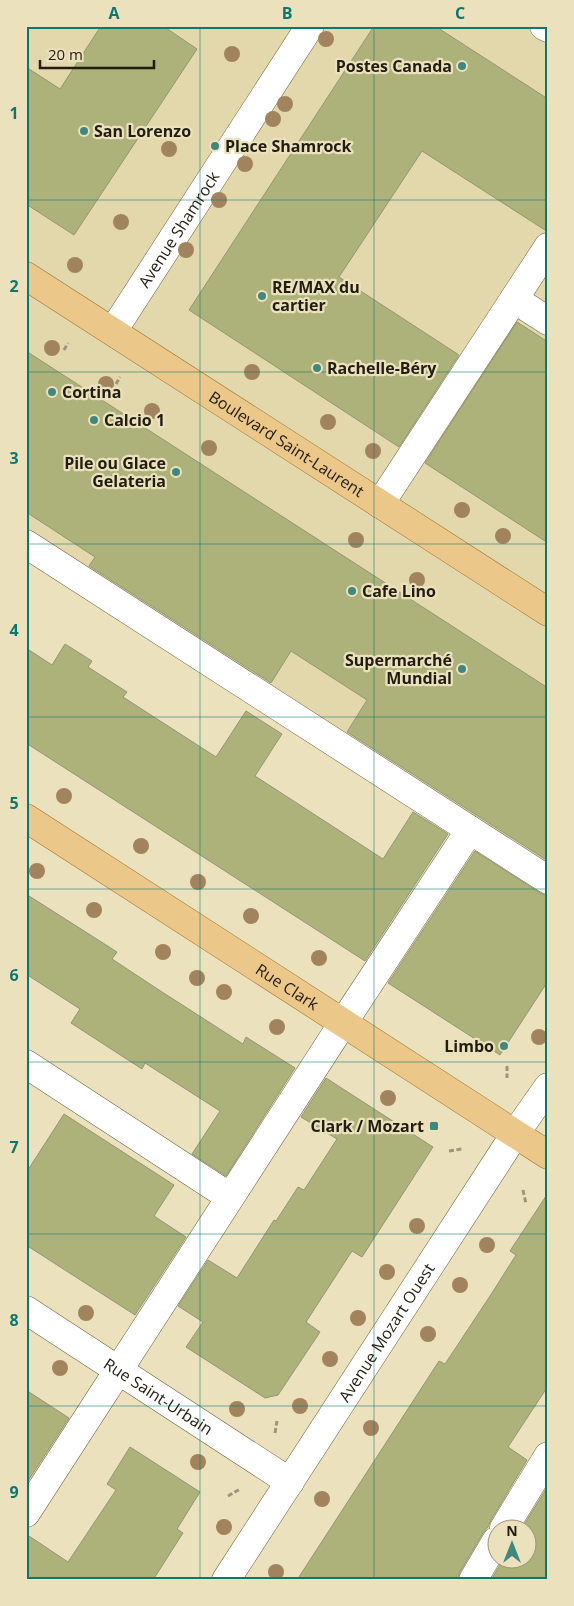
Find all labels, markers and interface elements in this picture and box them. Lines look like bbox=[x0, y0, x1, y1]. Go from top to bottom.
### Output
text: A bbox=[108, 2, 120, 24]
text: B bbox=[282, 2, 292, 24]
text: C bbox=[455, 2, 465, 24]
scale bar bbox=[40, 38, 154, 70]
text: 20 m bbox=[48, 44, 83, 64]
place label: Postes Canada bbox=[336, 55, 452, 77]
marker: Postes Canada bbox=[456, 60, 468, 72]
text: 1 bbox=[9, 102, 19, 124]
place label: San Lorenzo bbox=[94, 120, 191, 142]
marker: San Lorenzo bbox=[78, 125, 90, 137]
place label: Place Shamrock bbox=[225, 135, 352, 157]
marker: Place Shamrock bbox=[209, 140, 221, 152]
street label: Avenue Shamrock bbox=[133, 166, 225, 292]
text: 2 bbox=[9, 275, 19, 297]
place label: RE/MAX du cartier bbox=[272, 276, 360, 316]
marker: RE/MAX du cartier bbox=[256, 290, 268, 302]
place label: Rachelle-Béry bbox=[327, 357, 437, 379]
marker: Rachelle-Béry bbox=[311, 362, 323, 374]
place label: Cortina bbox=[62, 381, 121, 403]
marker: Cortina bbox=[46, 386, 58, 398]
street label: Boulevard Saint-Laurent bbox=[205, 386, 369, 502]
place label: Calcio 1 bbox=[104, 409, 165, 431]
marker: Calcio 1 bbox=[88, 414, 100, 426]
text: 3 bbox=[9, 447, 19, 469]
place label: Pile ou Glace Gelateria bbox=[64, 452, 166, 492]
marker: Pile ou Glace Gelateria bbox=[170, 466, 182, 478]
place label: Cafe Lino bbox=[362, 580, 436, 602]
marker: Cafe Lino bbox=[346, 585, 358, 597]
text: 4 bbox=[9, 619, 19, 641]
place label: Supermarché Mundial bbox=[345, 649, 452, 689]
marker: Supermarché Mundial bbox=[456, 663, 468, 675]
text: 5 bbox=[9, 792, 19, 814]
street label: Rue Clark bbox=[252, 958, 323, 1015]
text: 6 bbox=[9, 964, 19, 986]
place label: Limbo bbox=[444, 1035, 494, 1057]
marker: Limbo bbox=[498, 1040, 510, 1052]
place label: Clark / Mozart bbox=[310, 1115, 424, 1137]
marker: Clark / Mozart bbox=[428, 1120, 440, 1132]
text: 7 bbox=[9, 1136, 19, 1158]
street label: Avenue Mozart Ouest bbox=[333, 1259, 440, 1406]
text: 8 bbox=[9, 1309, 19, 1331]
street label: Rue Saint-Urbain bbox=[100, 1353, 217, 1440]
text: 9 bbox=[9, 1481, 19, 1503]
north arrow bbox=[486, 1518, 536, 1568]
text: N bbox=[506, 1521, 518, 1540]

